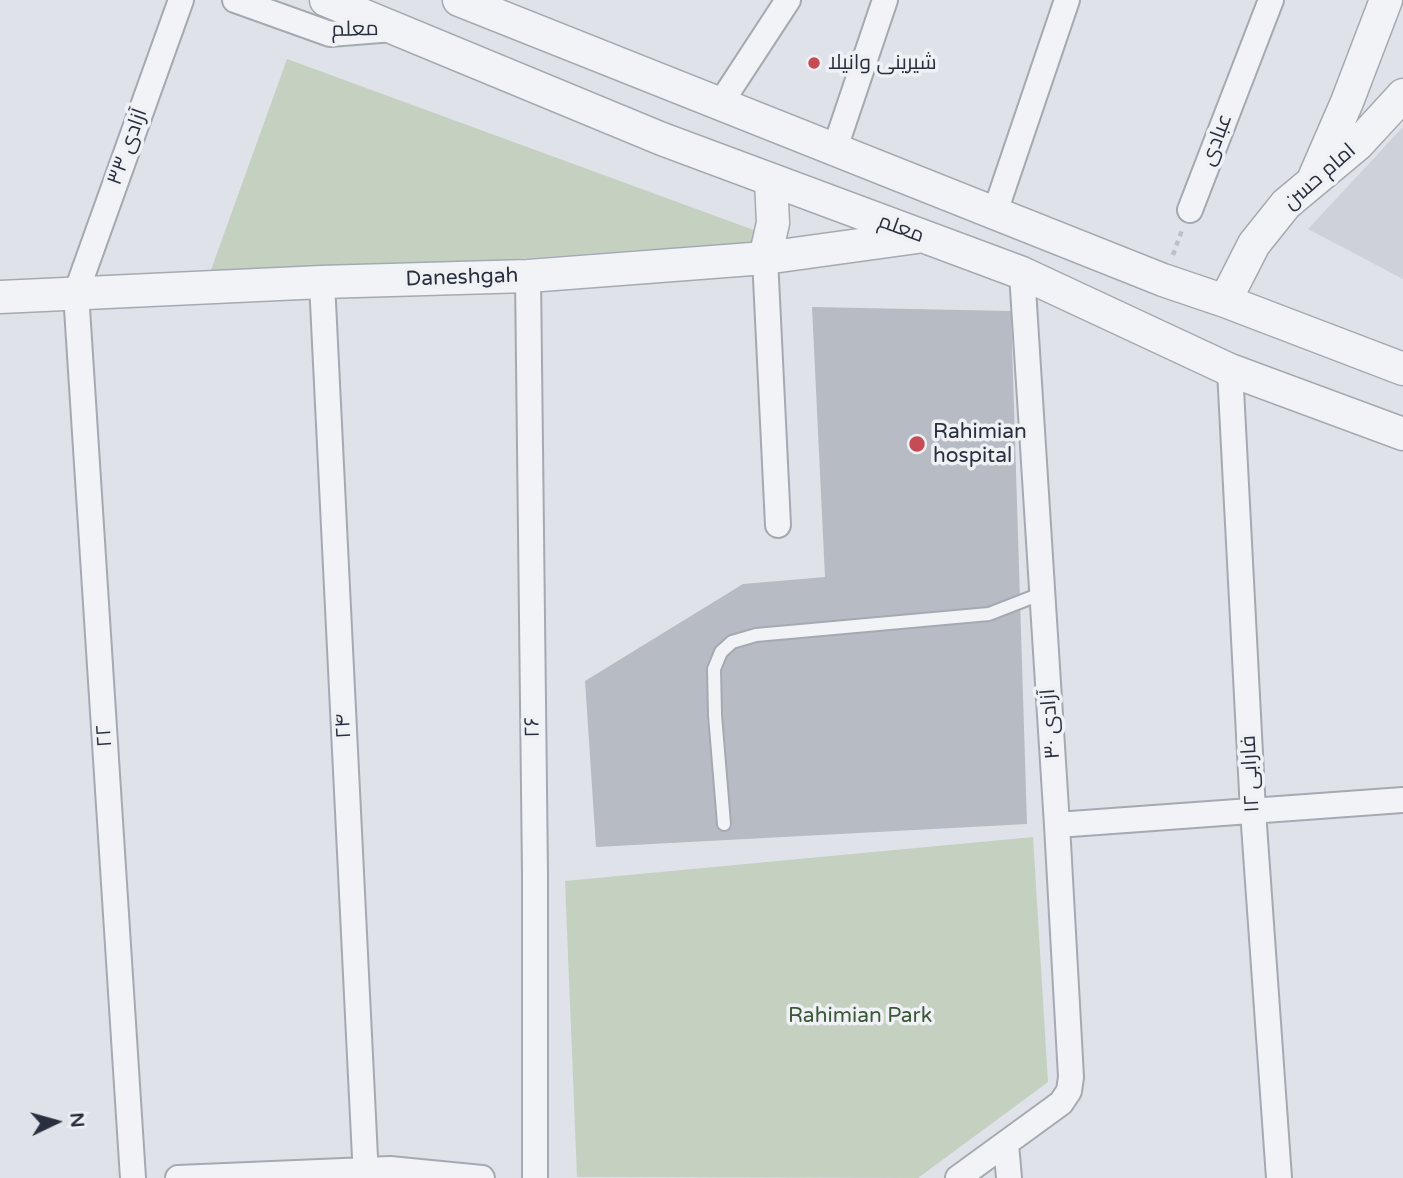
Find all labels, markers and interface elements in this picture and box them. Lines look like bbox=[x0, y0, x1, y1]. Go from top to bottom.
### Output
street label: معلم bbox=[331, 17, 379, 43]
place label: شیرینی وانیلا bbox=[828, 50, 937, 76]
marker: شیرینی وانیلا bbox=[806, 55, 822, 71]
street label: آزادی ۳۳ bbox=[103, 105, 153, 189]
street label: عبادی bbox=[1196, 110, 1238, 170]
street label: امام حسن bbox=[1279, 139, 1361, 215]
street label: معلم bbox=[875, 209, 927, 249]
street label: Daneshgah bbox=[405, 263, 519, 293]
place label: Rahimian hospital bbox=[933, 419, 1027, 469]
marker: Rahimian hospital bbox=[907, 434, 927, 454]
street label: آزادی ۳۰ bbox=[1036, 688, 1066, 760]
street label: ۲۴ bbox=[331, 713, 357, 739]
street label: ۲۶ bbox=[520, 716, 546, 738]
street label: ۲۲ bbox=[92, 724, 118, 748]
street label: فارابی ۱۲ bbox=[1236, 735, 1266, 813]
park label: Rahimian Park bbox=[788, 1003, 932, 1029]
north arrow bbox=[21, 1087, 91, 1157]
text: N bbox=[65, 1112, 89, 1129]

